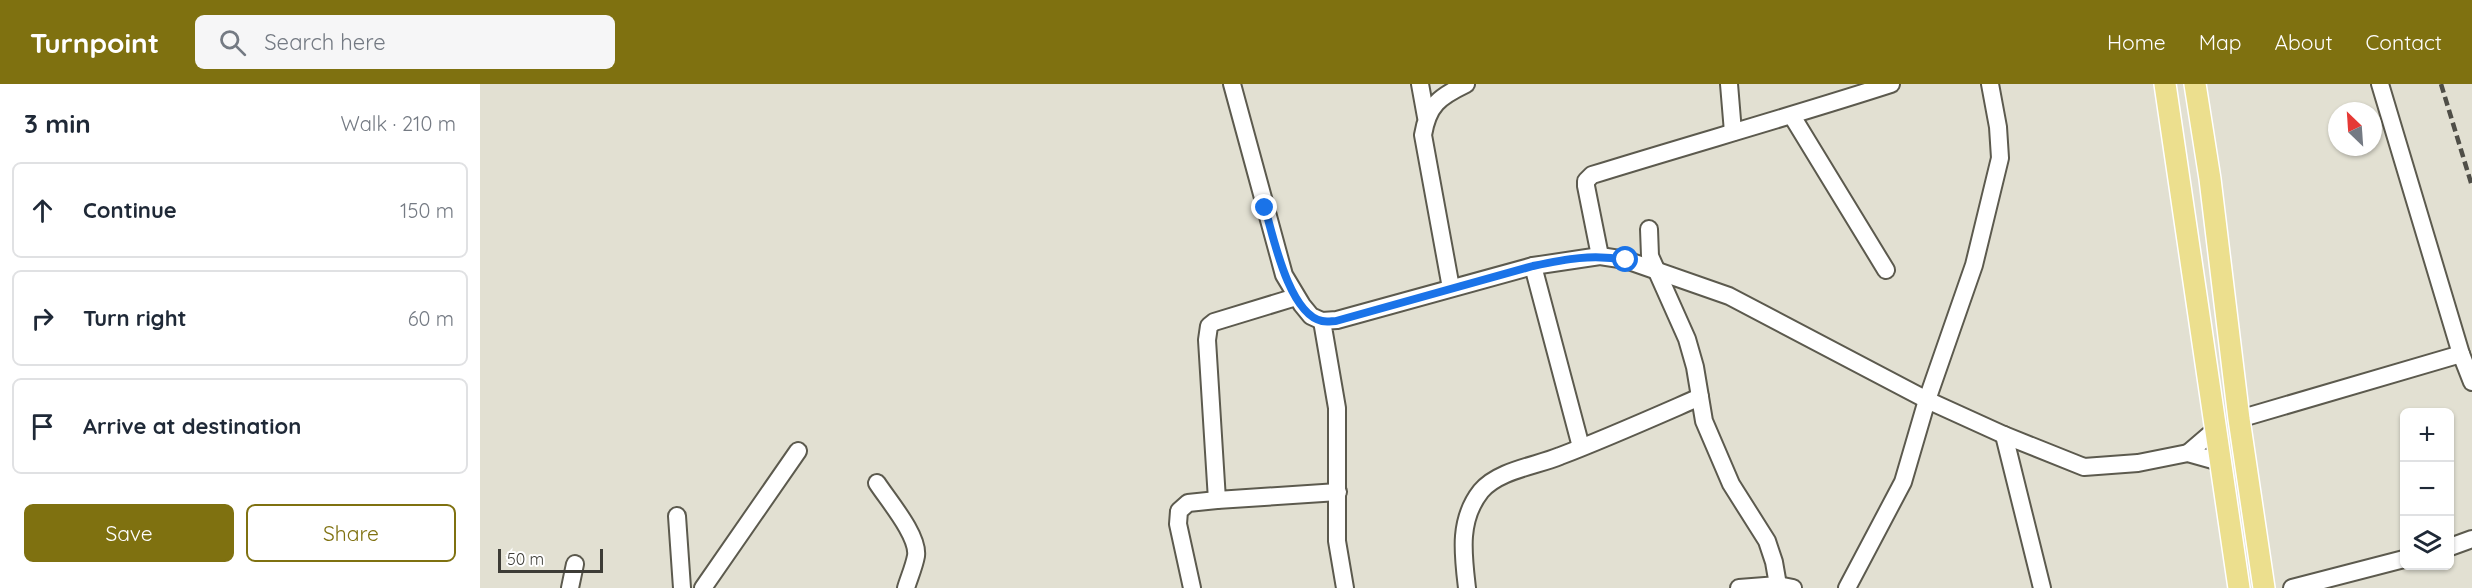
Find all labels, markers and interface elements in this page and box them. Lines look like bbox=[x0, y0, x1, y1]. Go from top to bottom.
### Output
search box bbox=[195, 15, 615, 69]
text: Turnpoint bbox=[30, 25, 159, 60]
icon: search bbox=[216, 26, 249, 59]
text: Search here bbox=[264, 28, 386, 56]
text: Home bbox=[2107, 29, 2166, 55]
text: Map bbox=[2199, 29, 2242, 55]
text: About bbox=[2275, 29, 2333, 55]
text: Contact bbox=[2366, 29, 2442, 55]
north arrow bbox=[2328, 102, 2382, 156]
text: 3 min bbox=[24, 107, 91, 140]
text: Walk · 210 m bbox=[341, 111, 456, 136]
icon: ahead bbox=[26, 194, 59, 227]
route end bbox=[1251, 194, 1277, 220]
text: Continue bbox=[83, 196, 177, 224]
text: 150 m bbox=[400, 198, 454, 223]
route start bbox=[1612, 246, 1638, 272]
icon: right bbox=[26, 302, 59, 335]
text: Turn right bbox=[83, 304, 187, 332]
text: 60 m bbox=[408, 306, 454, 331]
map controls bbox=[2400, 408, 2454, 570]
button: + bbox=[2400, 408, 2454, 462]
icon: arrive bbox=[26, 410, 59, 443]
text: Arrive at destination bbox=[83, 412, 301, 440]
button: − bbox=[2400, 462, 2454, 516]
button: Save bbox=[24, 504, 234, 562]
button: Share bbox=[246, 504, 456, 562]
button: layers bbox=[2400, 516, 2454, 570]
scale bar bbox=[498, 546, 603, 574]
text: 50 m bbox=[507, 549, 544, 569]

